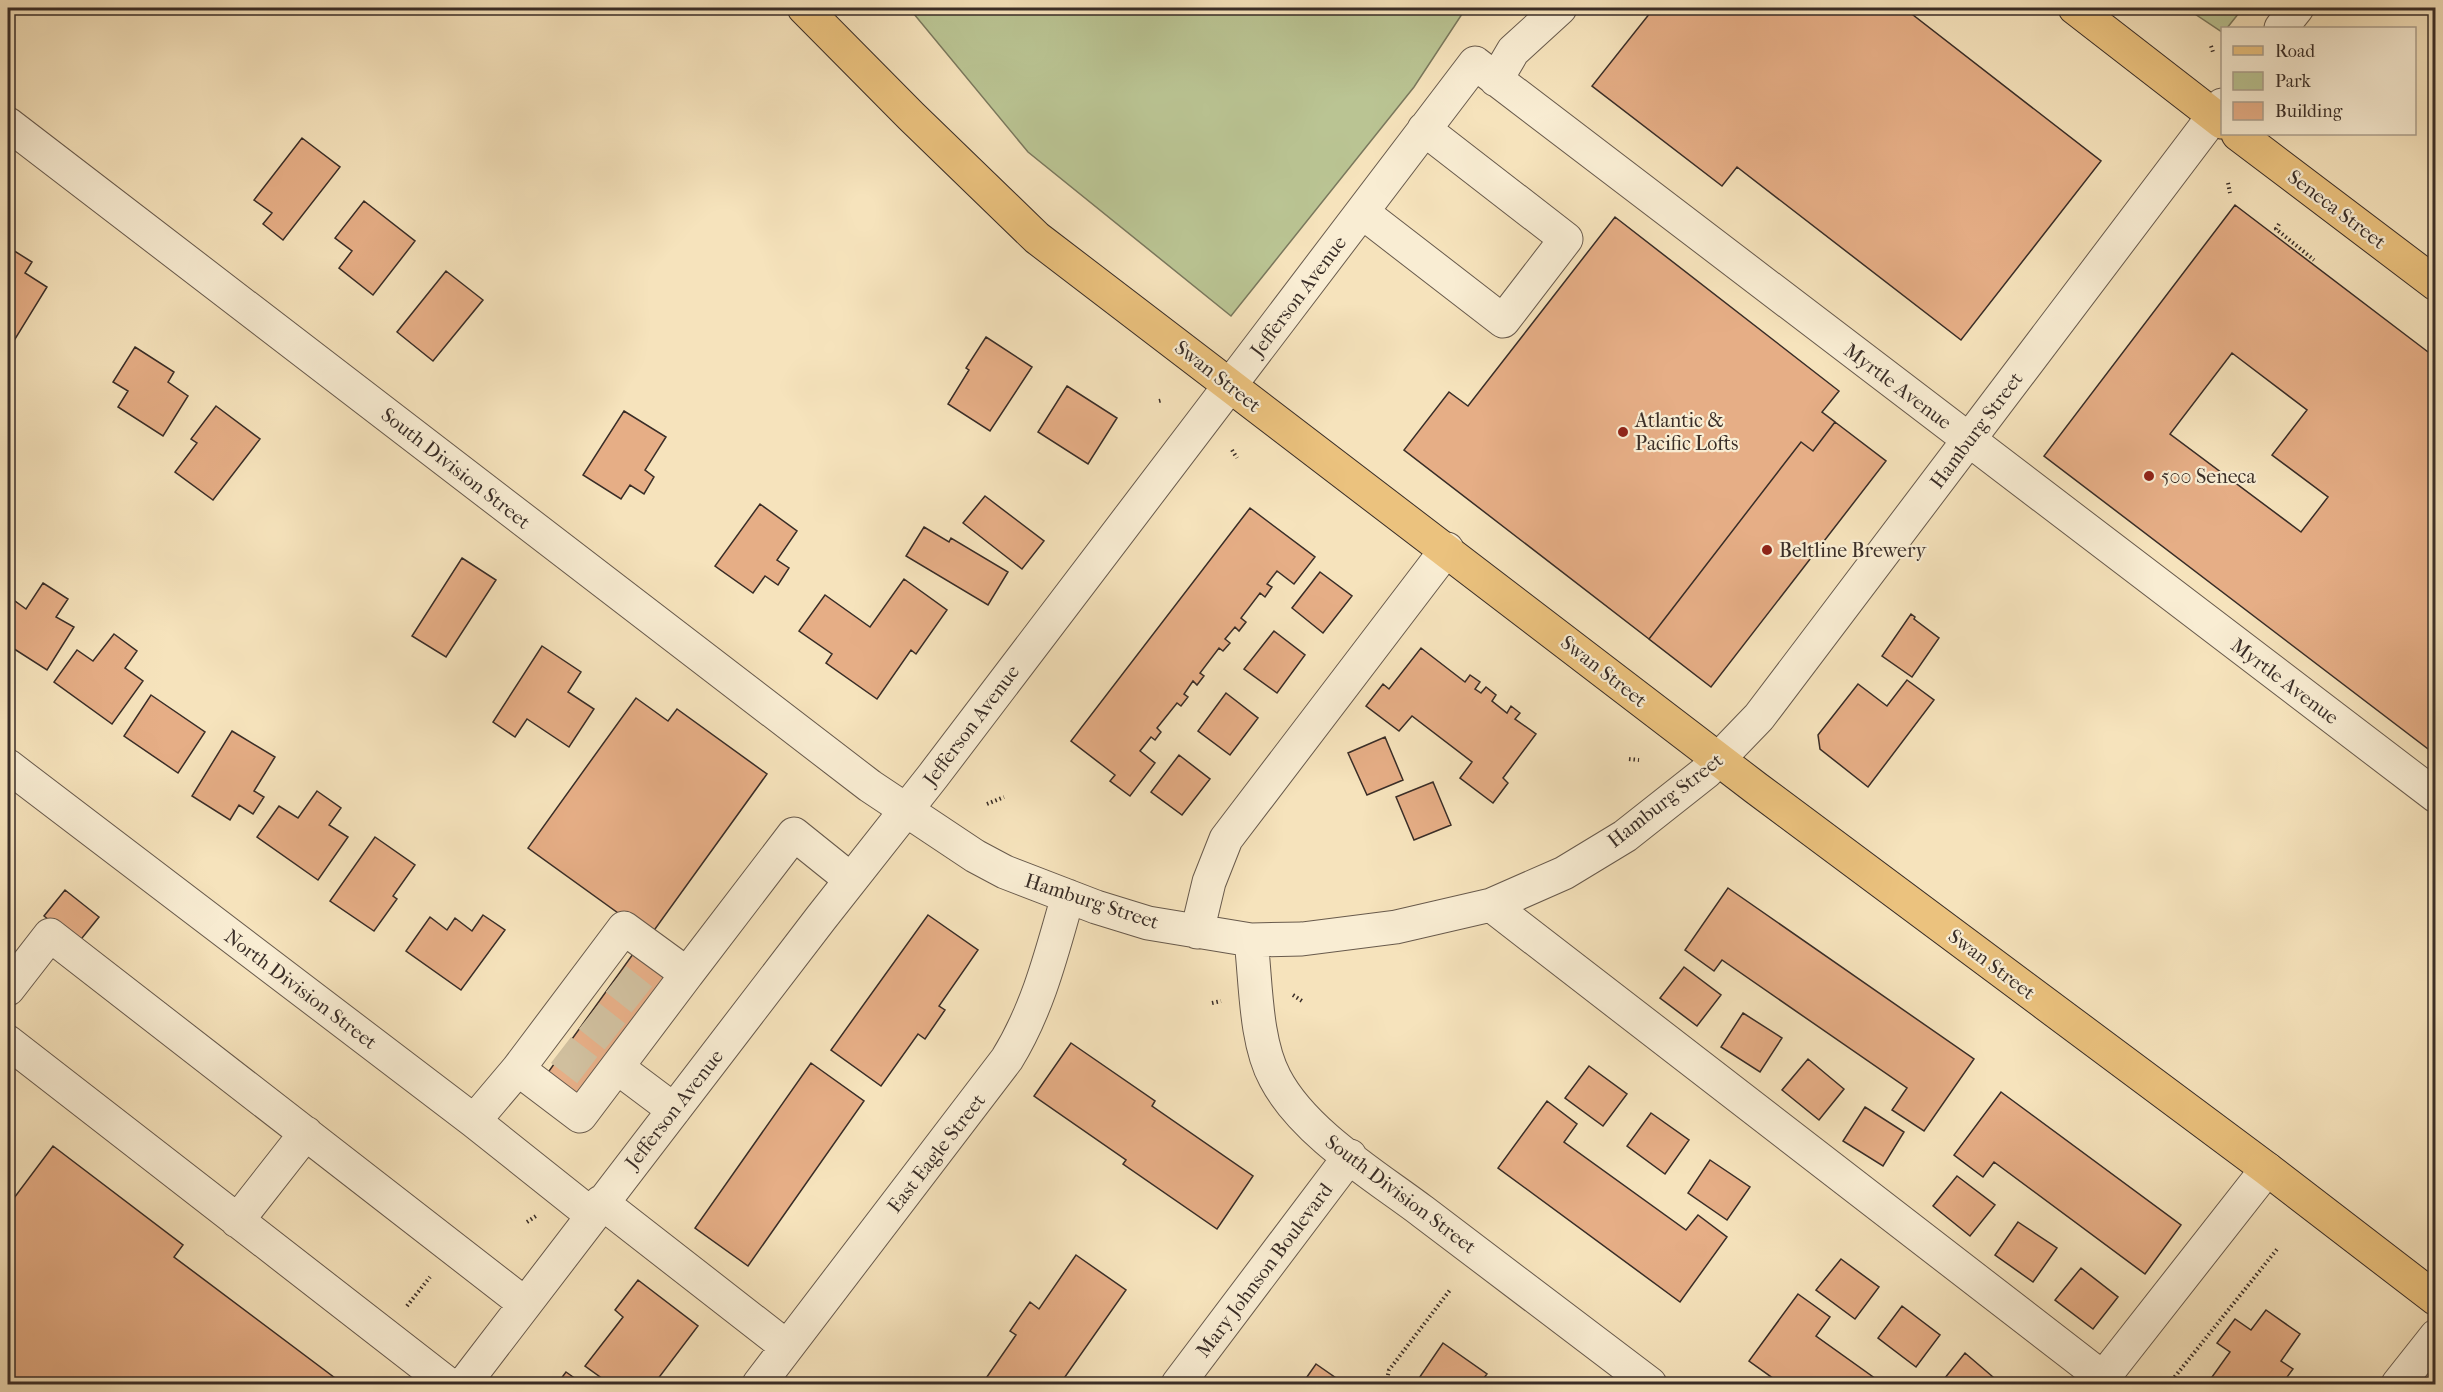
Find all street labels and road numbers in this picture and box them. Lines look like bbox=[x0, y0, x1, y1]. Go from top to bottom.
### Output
street label: Seneca Street bbox=[2283, 165, 2390, 254]
street label: Jefferson Avenue bbox=[1244, 231, 1351, 363]
street label: Swan Street bbox=[1170, 336, 1265, 417]
street label: Myrtle Avenue bbox=[1839, 339, 1956, 434]
street label: Hamburg Street bbox=[1925, 368, 2028, 493]
street label: South Division Street bbox=[377, 403, 535, 534]
street label: Swan Street bbox=[1556, 631, 1651, 712]
street label: Myrtle Avenue bbox=[2226, 634, 2343, 729]
street label: Jefferson Avenue bbox=[917, 660, 1024, 792]
street label: Hamburg Street bbox=[1603, 748, 1727, 852]
street label: Hamburg Street bbox=[1022, 869, 1162, 934]
street label: Swan Street bbox=[1944, 924, 2040, 1004]
street label: North Division Street bbox=[220, 925, 381, 1054]
street label: Jefferson Avenue bbox=[619, 1045, 728, 1175]
street label: East Eagle Street bbox=[883, 1089, 990, 1217]
street label: South Division Street bbox=[1321, 1130, 1481, 1259]
street label: Mary Johnson Boulevard bbox=[1191, 1178, 1338, 1362]

